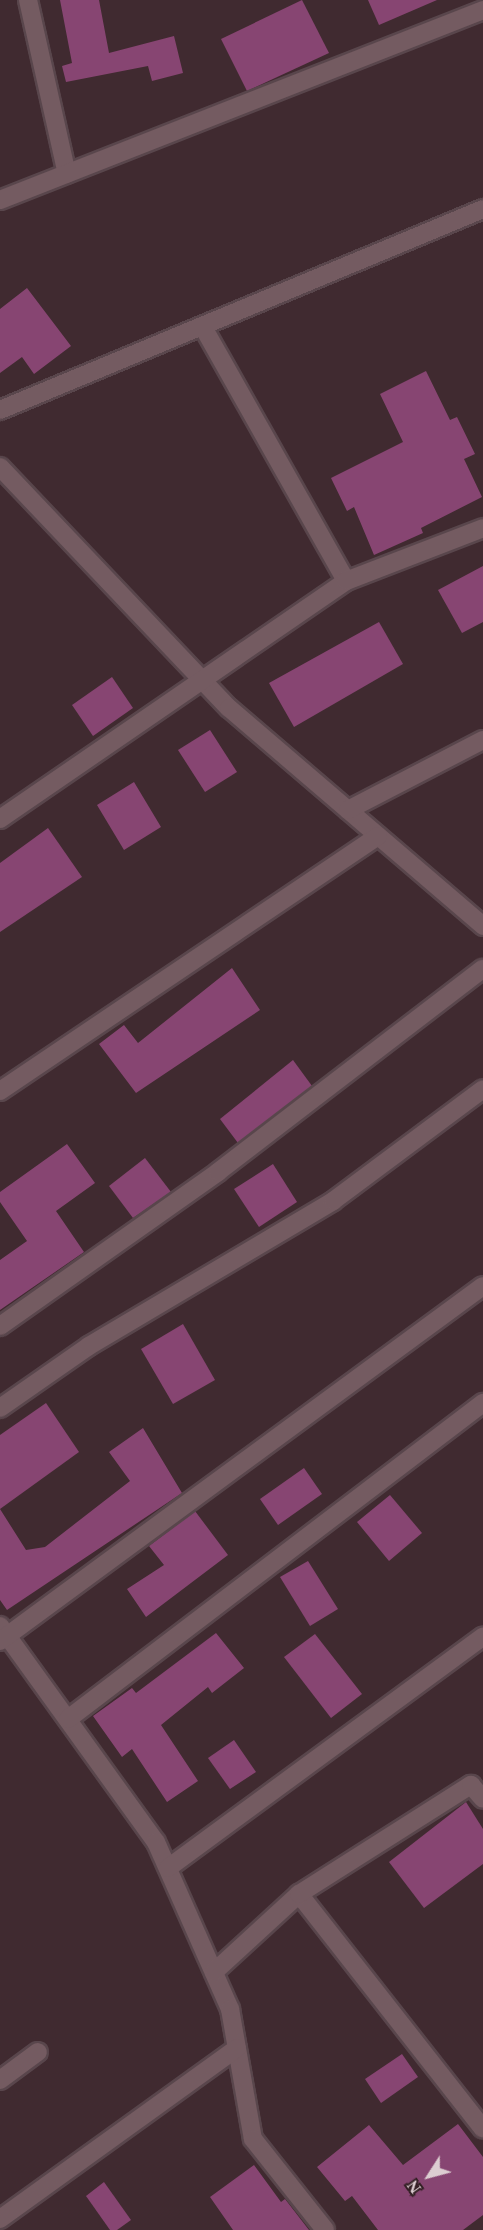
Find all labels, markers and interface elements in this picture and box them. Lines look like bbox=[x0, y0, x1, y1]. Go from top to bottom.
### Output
north arrow bbox=[399, 2146, 459, 2206]
text: N bbox=[404, 2177, 424, 2197]

